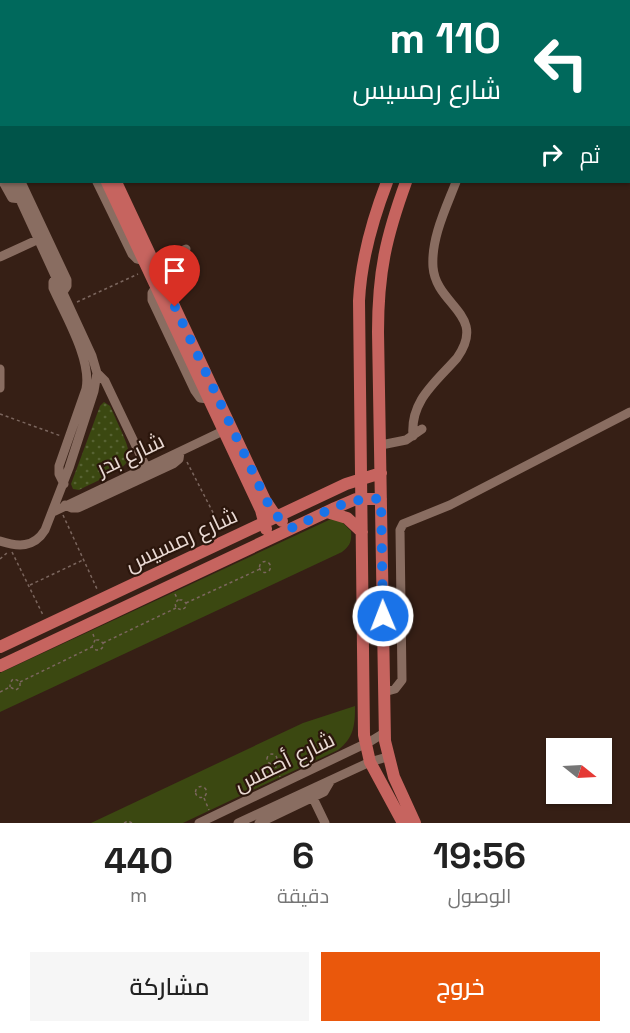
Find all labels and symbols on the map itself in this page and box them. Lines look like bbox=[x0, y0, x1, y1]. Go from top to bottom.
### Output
pin bbox=[149, 245, 200, 307]
street label: شارع بدر bbox=[90, 426, 169, 484]
street label: شارع رمسيس bbox=[120, 501, 242, 578]
position arrow bbox=[351, 584, 415, 648]
street label: شارع أحمس bbox=[229, 725, 339, 798]
north arrow bbox=[546, 738, 612, 804]

